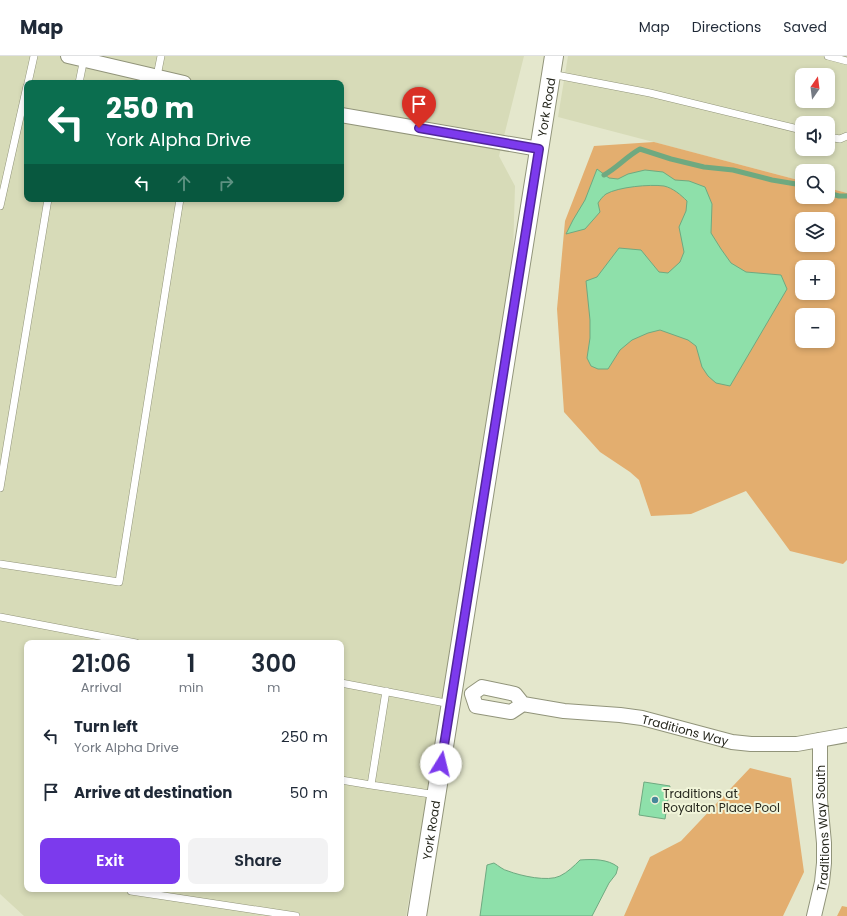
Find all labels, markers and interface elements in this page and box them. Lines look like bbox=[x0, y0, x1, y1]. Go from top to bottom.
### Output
text: Map bbox=[20, 14, 63, 41]
text: Map bbox=[639, 17, 670, 37]
text: Directions bbox=[692, 17, 761, 37]
text: Saved bbox=[783, 17, 827, 37]
north arrow bbox=[795, 68, 835, 108]
map controls bbox=[795, 68, 835, 348]
street label: York Road bbox=[533, 76, 559, 138]
pin bbox=[402, 87, 436, 128]
text: 250 m bbox=[106, 89, 194, 128]
icon: arrive bbox=[408, 93, 430, 115]
icon: left bbox=[40, 96, 92, 148]
button: sound bbox=[795, 116, 835, 156]
text: York Alpha Drive bbox=[106, 127, 251, 152]
button: search bbox=[795, 164, 835, 204]
icon: left bbox=[131, 172, 153, 194]
icon: ahead bbox=[173, 172, 195, 194]
icon: right bbox=[215, 172, 237, 194]
button: layers bbox=[795, 212, 835, 252]
button: + bbox=[795, 260, 835, 300]
button: − bbox=[795, 308, 835, 348]
text: 21:06 bbox=[72, 647, 131, 680]
text: 1 bbox=[187, 647, 195, 680]
text: 300 bbox=[251, 647, 296, 680]
text: Arrival bbox=[81, 678, 122, 697]
text: min bbox=[179, 678, 204, 697]
text: m bbox=[267, 678, 280, 697]
street label: Traditions Way bbox=[640, 710, 731, 749]
text: Turn left bbox=[74, 716, 138, 737]
icon: left bbox=[40, 725, 62, 747]
text: 250 m bbox=[281, 726, 328, 747]
text: York Alpha Drive bbox=[74, 738, 179, 757]
position arrow bbox=[420, 743, 462, 785]
street label: Traditions Way South bbox=[811, 765, 833, 893]
icon: arrive bbox=[40, 781, 62, 803]
text: Arrive at destination bbox=[74, 782, 232, 803]
text: 50 m bbox=[290, 782, 328, 803]
place label: Traditions at Royalton Place Pool bbox=[663, 785, 780, 816]
marker: Traditions at Royalton Place Pool bbox=[650, 795, 660, 805]
street label: York Road bbox=[418, 799, 444, 861]
button: Exit bbox=[40, 838, 180, 884]
button: Share bbox=[188, 838, 328, 884]

